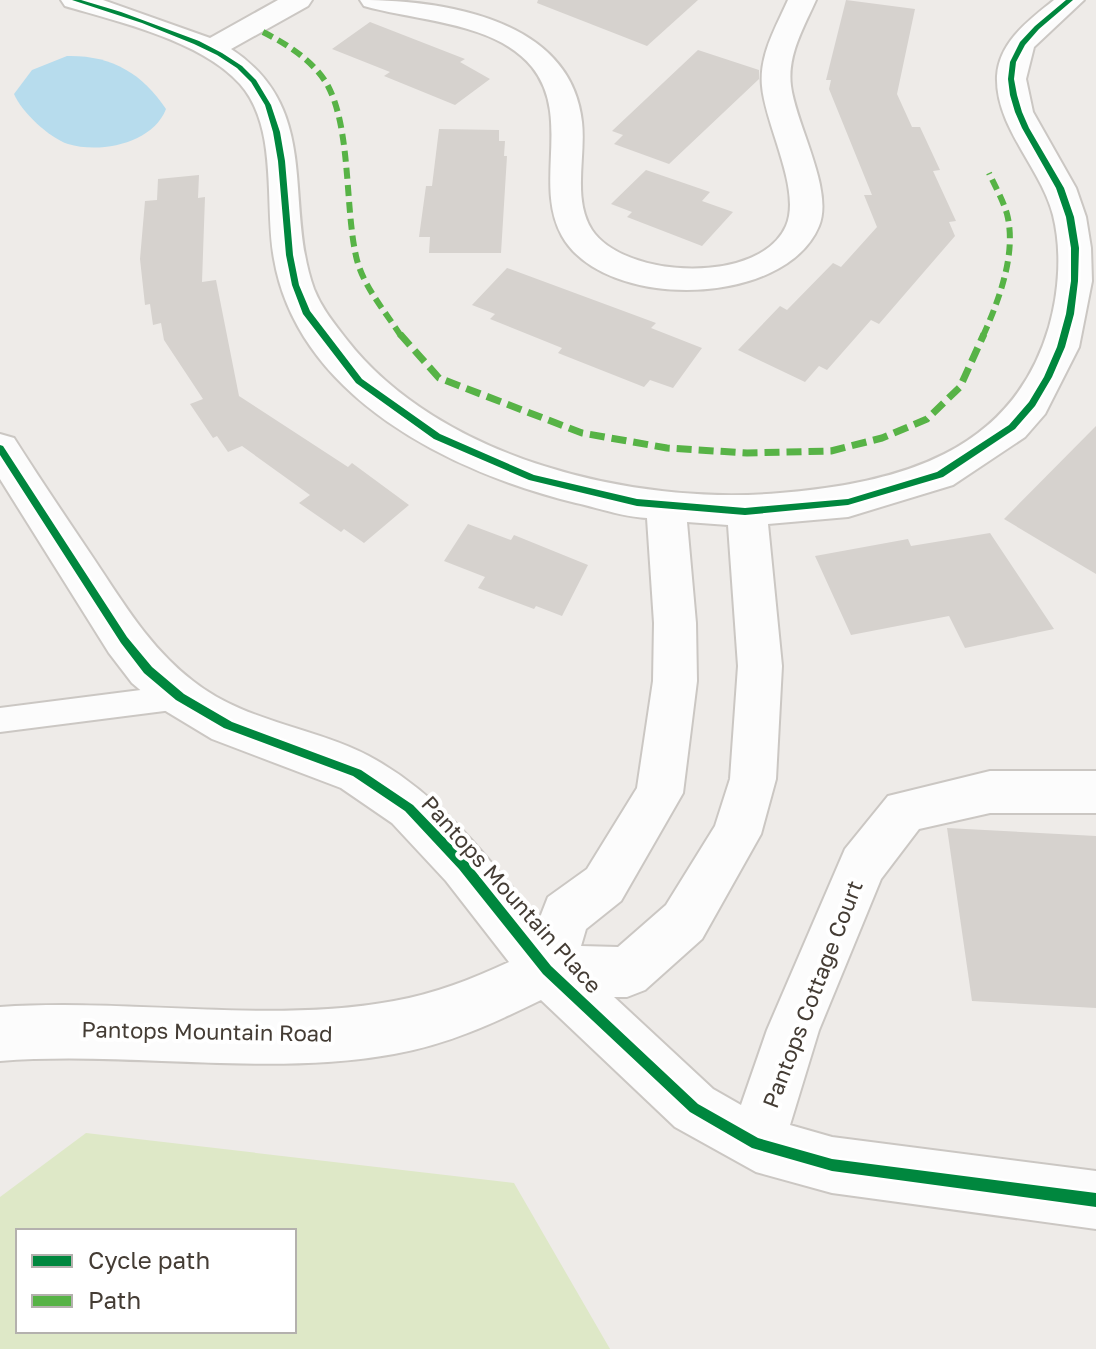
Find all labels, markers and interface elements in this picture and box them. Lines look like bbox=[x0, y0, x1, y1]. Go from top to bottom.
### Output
street label: Pantops Mountain Place bbox=[416, 790, 608, 998]
street label: Pantops Cottage Court bbox=[756, 876, 868, 1112]
street label: Pantops Mountain Road bbox=[81, 1015, 333, 1047]
legend bbox=[16, 1229, 296, 1333]
text: Cycle path bbox=[88, 1245, 210, 1274]
text: Path bbox=[88, 1285, 141, 1314]

